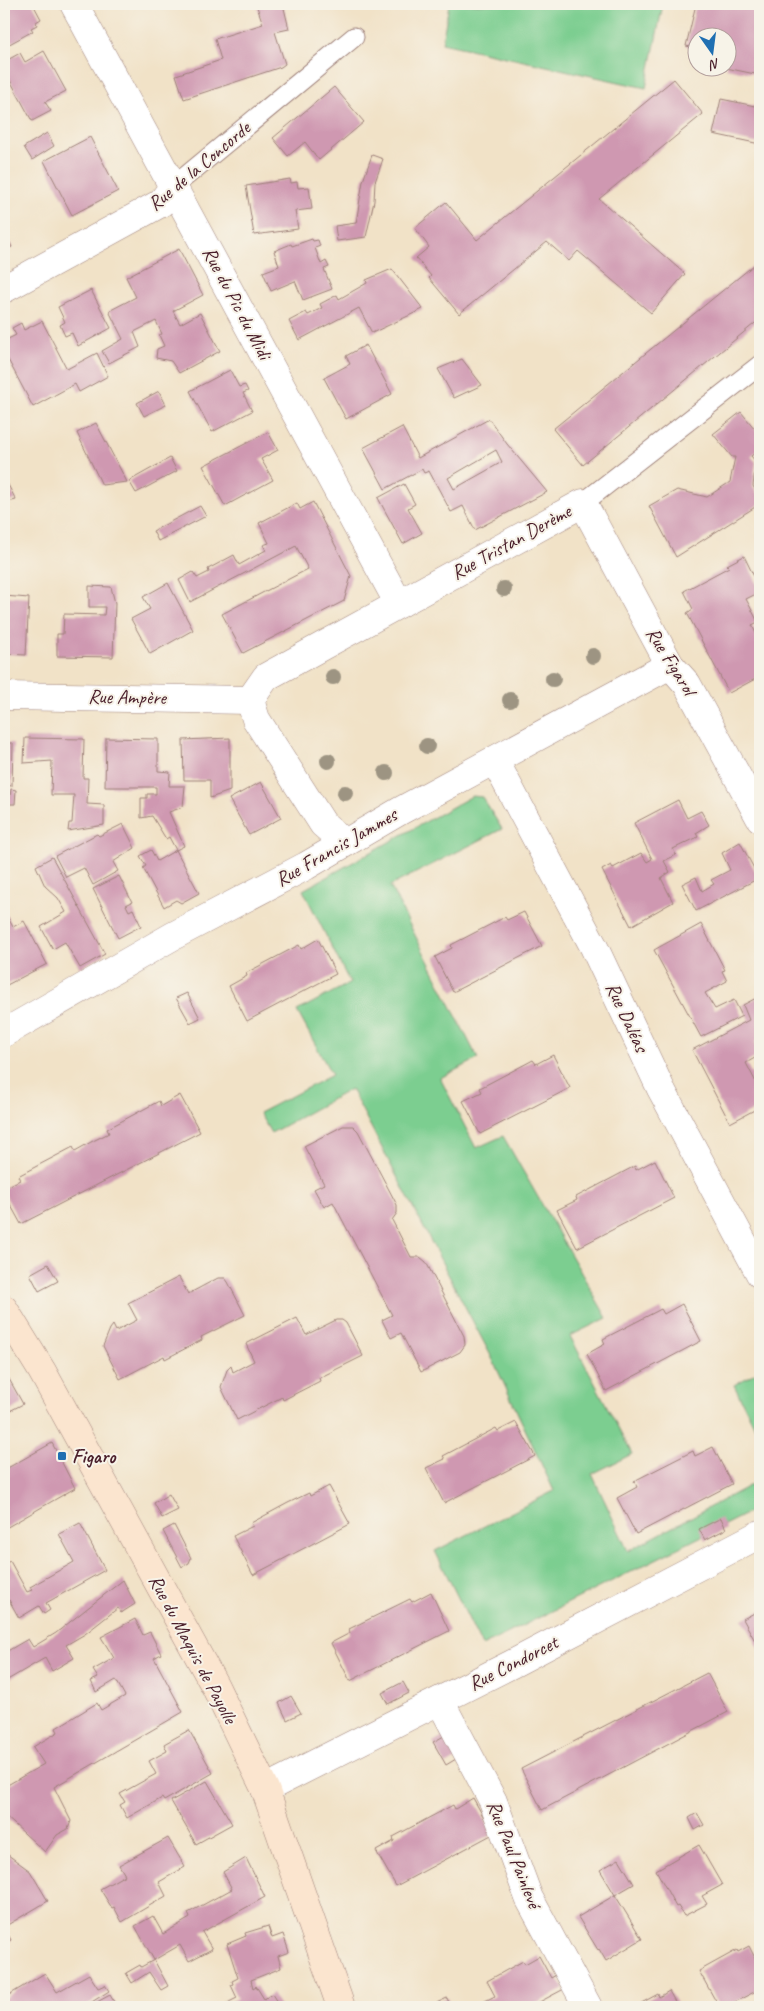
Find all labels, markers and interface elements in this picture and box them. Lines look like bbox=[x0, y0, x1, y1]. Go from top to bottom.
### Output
north arrow bbox=[686, 28, 736, 78]
text: N bbox=[707, 55, 721, 74]
street label: Rue de la Concorde bbox=[143, 115, 257, 216]
street label: Rue du Pic du Midi bbox=[197, 242, 278, 366]
street label: Rue Tristan Derème bbox=[447, 498, 577, 585]
street label: Rue Figarol bbox=[640, 622, 704, 703]
street label: Rue Ampère bbox=[88, 684, 168, 710]
street label: Rue Francis Jammes bbox=[271, 801, 403, 892]
street label: Rue Daléas bbox=[600, 978, 655, 1058]
place label: Figaro bbox=[72, 1444, 117, 1469]
marker: Figaro bbox=[56, 1450, 68, 1462]
street label: Rue du Maquis de Payolle bbox=[143, 1570, 243, 1729]
street label: Rue Condorcet bbox=[464, 1629, 564, 1696]
street label: Rue Paul Painlevé bbox=[481, 1797, 548, 1915]

